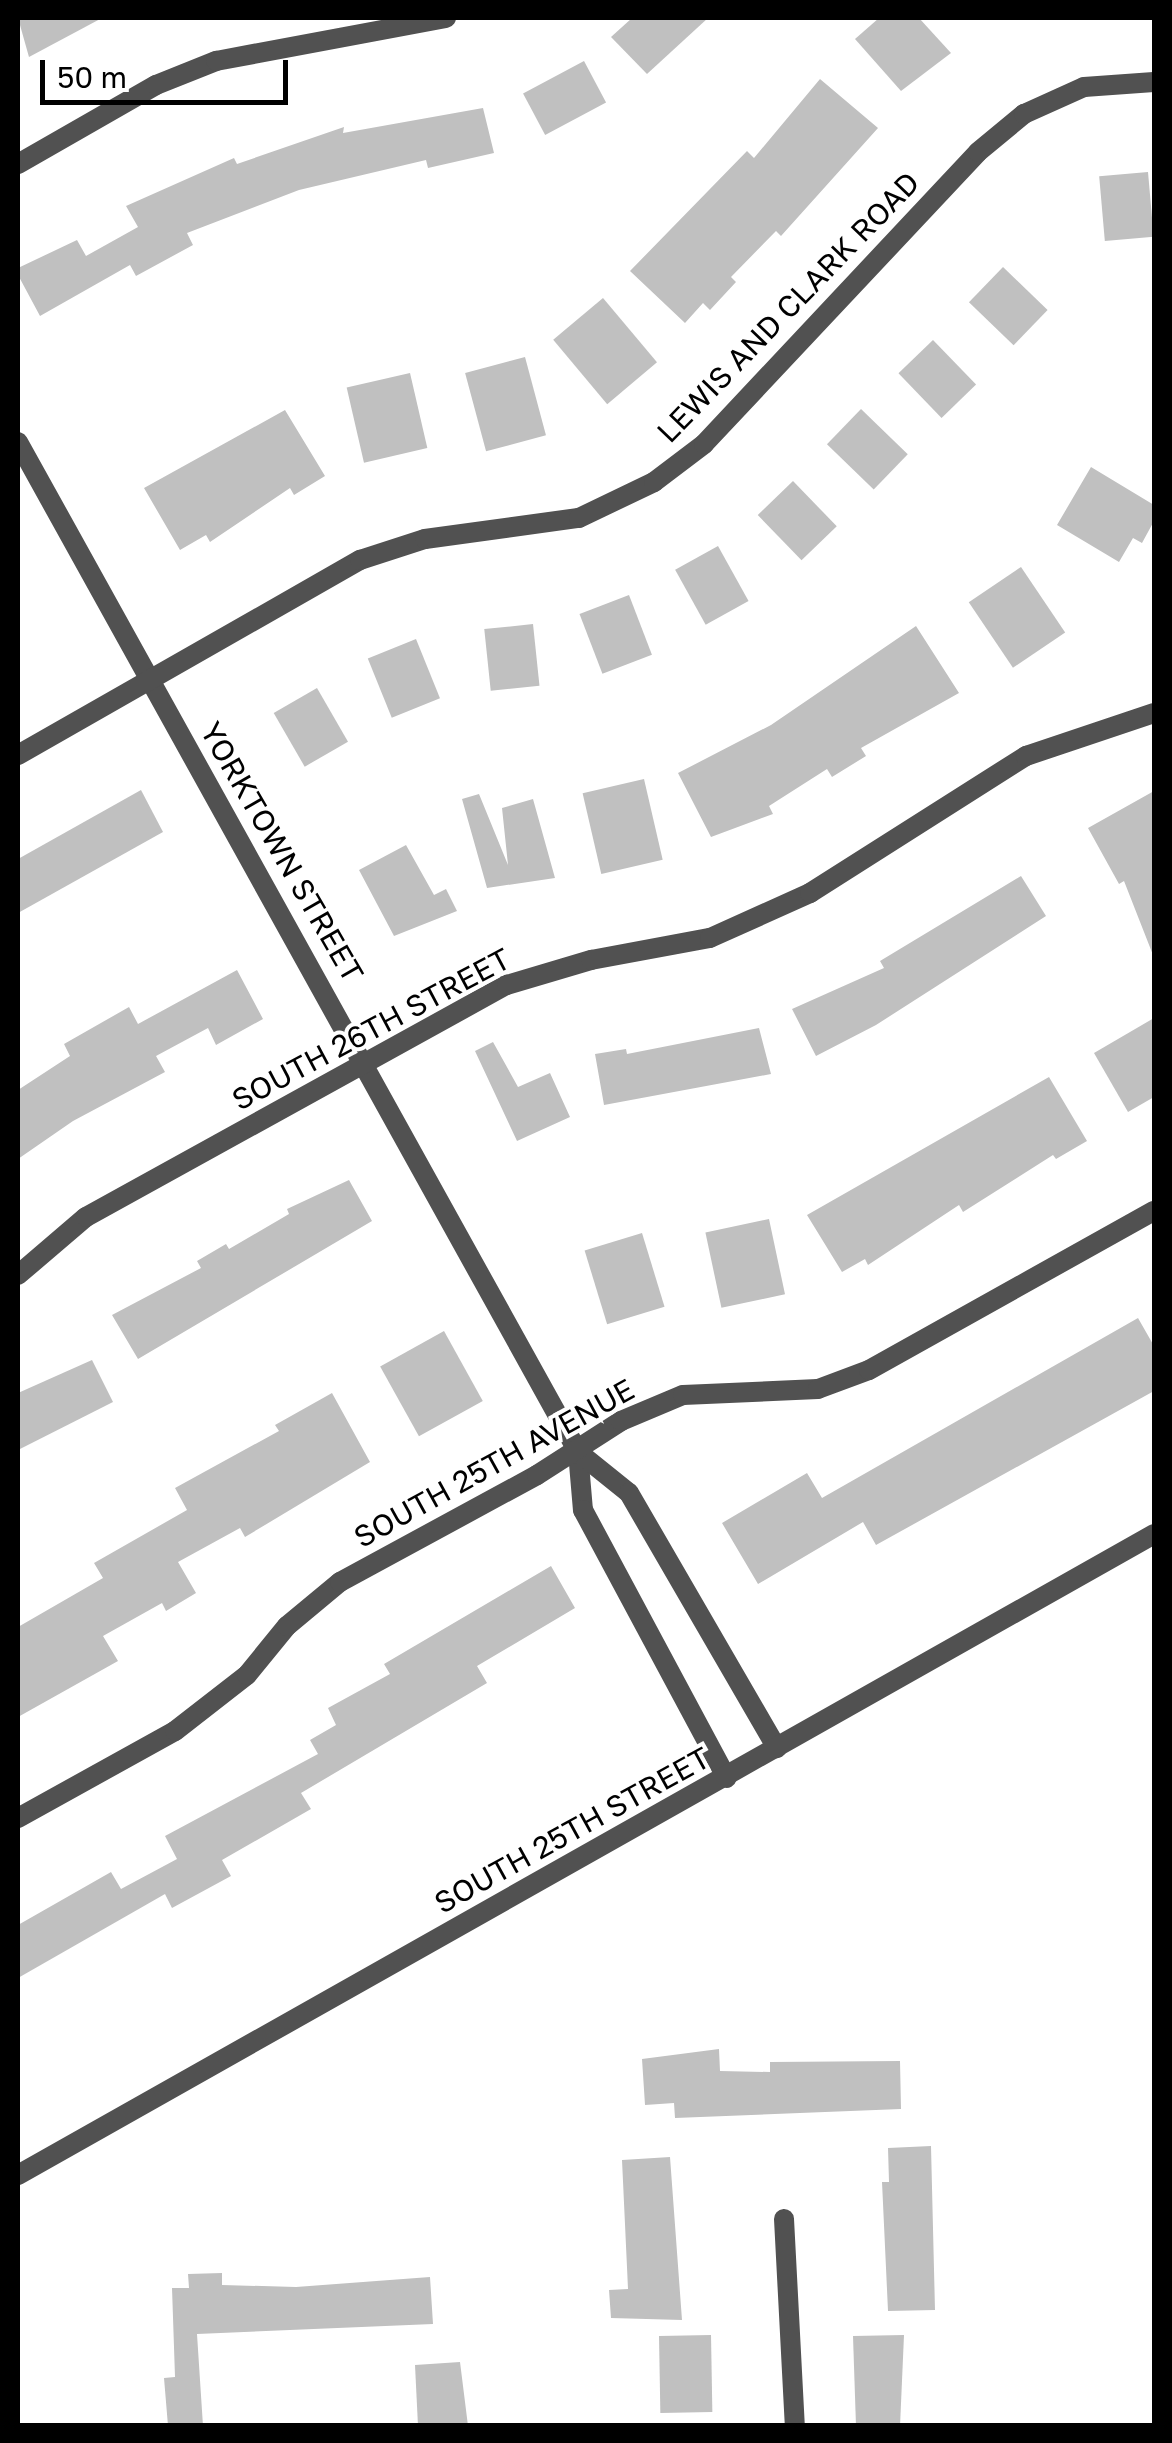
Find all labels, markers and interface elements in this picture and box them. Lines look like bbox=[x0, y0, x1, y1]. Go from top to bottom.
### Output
scale bar bbox=[45, 40, 292, 102]
text: 50 m bbox=[57, 59, 127, 95]
street label: LEWIS AND CLARK ROAD bbox=[649, 164, 927, 450]
street label: YORKTOWN STREET bbox=[193, 716, 371, 988]
street label: SOUTH 26TH STREET bbox=[226, 940, 516, 1118]
street label: SOUTH 25TH AVENUE bbox=[348, 1371, 640, 1555]
street label: SOUTH 25TH STREET bbox=[428, 1739, 716, 1921]

